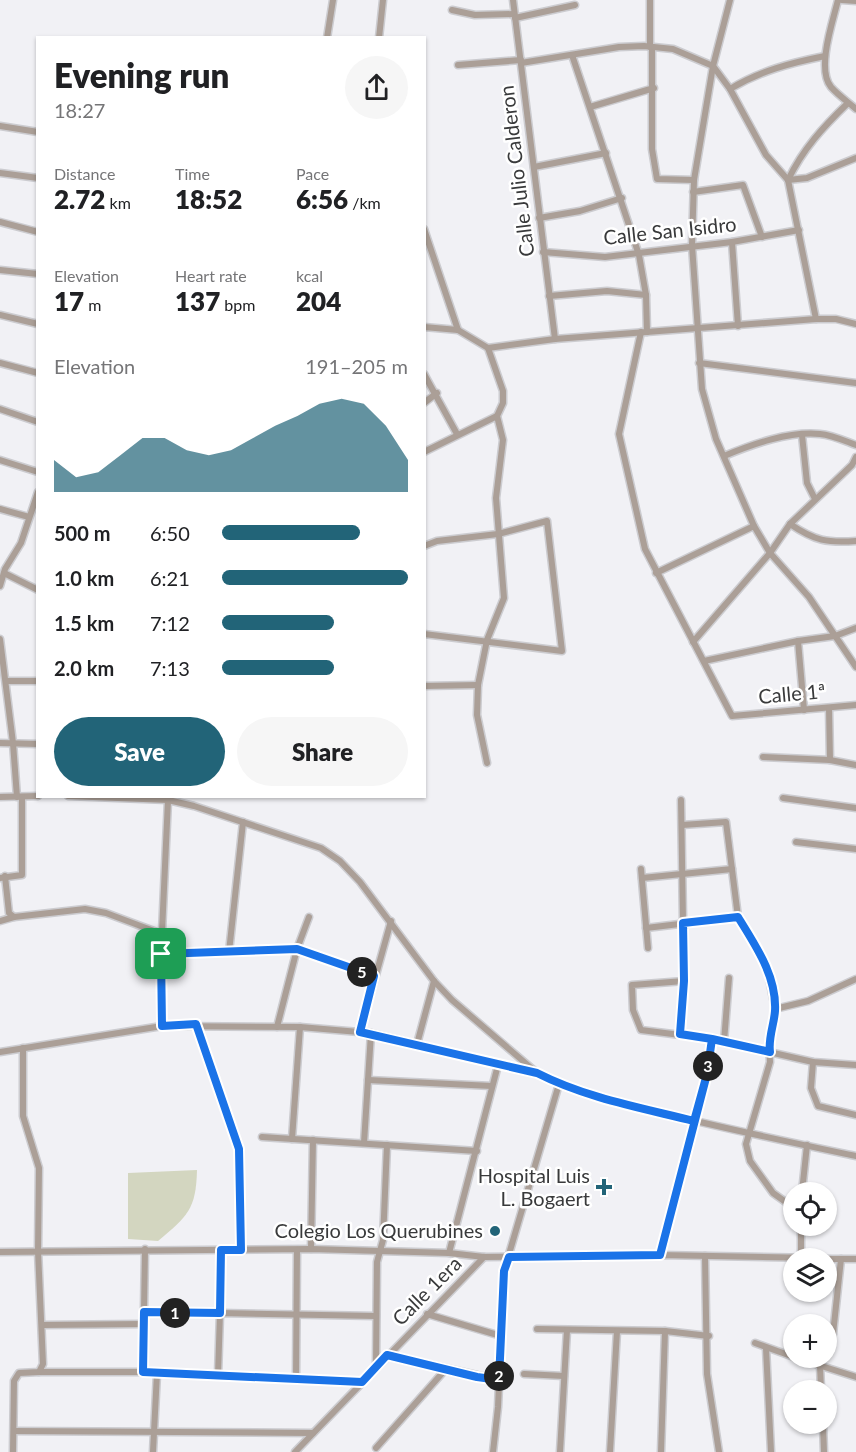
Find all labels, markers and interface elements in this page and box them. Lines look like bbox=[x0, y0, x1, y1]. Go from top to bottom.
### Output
text: Evening run bbox=[54, 55, 229, 95]
button: share bbox=[345, 56, 408, 119]
street label: Calle Julio Calderon bbox=[494, 84, 538, 258]
text: 18:27 bbox=[54, 98, 105, 122]
text: Distance bbox=[54, 164, 115, 183]
text: Time bbox=[175, 164, 210, 183]
text: Pace bbox=[296, 164, 329, 183]
text: 2.72 bbox=[54, 183, 105, 215]
text: 18:52 bbox=[175, 183, 242, 215]
text: 6:56 bbox=[296, 183, 348, 215]
text: km bbox=[105, 193, 131, 212]
text: /km bbox=[348, 193, 381, 212]
street label: Calle San Isidro bbox=[602, 211, 738, 249]
text: Elevation bbox=[54, 266, 119, 285]
text: Heart rate bbox=[175, 266, 247, 285]
text: kcal bbox=[296, 266, 323, 285]
text: 17 bbox=[54, 285, 84, 317]
text: 137 bbox=[175, 285, 220, 317]
text: 204 bbox=[296, 285, 341, 317]
text: m bbox=[84, 295, 101, 314]
text: bpm bbox=[220, 295, 255, 314]
text: Elevation bbox=[54, 354, 135, 378]
text: 191–205 m bbox=[305, 354, 408, 378]
text: 500 m bbox=[54, 521, 110, 545]
text: 6:50 bbox=[150, 521, 190, 545]
text: 1.0 km bbox=[54, 566, 114, 590]
text: 6:21 bbox=[150, 566, 190, 590]
text: 1.5 km bbox=[54, 611, 114, 635]
text: 7:12 bbox=[150, 611, 190, 635]
text: 2.0 km bbox=[54, 656, 114, 680]
text: 7:13 bbox=[150, 656, 190, 680]
street label: Calle 1ª bbox=[757, 678, 827, 708]
button: Save bbox=[54, 717, 225, 786]
button: Share bbox=[237, 717, 408, 786]
pin bbox=[135, 928, 186, 979]
icon: arrive bbox=[144, 937, 177, 970]
pin: 5 bbox=[347, 957, 377, 987]
text: 5 bbox=[357, 962, 367, 981]
pin: 3 bbox=[693, 1051, 723, 1081]
text: 3 bbox=[703, 1056, 713, 1075]
place label: Hospital Luis L. Bogaert bbox=[478, 1163, 590, 1210]
marker: Hospital Luis L. Bogaert bbox=[595, 1178, 613, 1196]
map controls bbox=[783, 1182, 837, 1434]
button: locate bbox=[783, 1182, 837, 1236]
place label: Colegio Los Querubines bbox=[275, 1218, 483, 1242]
marker: Colegio Los Querubines bbox=[488, 1224, 502, 1238]
button: layers bbox=[783, 1248, 837, 1302]
street label: Calle 1era bbox=[387, 1251, 466, 1330]
pin: 1 bbox=[160, 1298, 190, 1328]
text: 1 bbox=[170, 1303, 180, 1322]
button: + bbox=[783, 1314, 837, 1368]
pin: 2 bbox=[484, 1361, 514, 1391]
text: 2 bbox=[494, 1366, 504, 1385]
button: − bbox=[783, 1380, 837, 1434]

